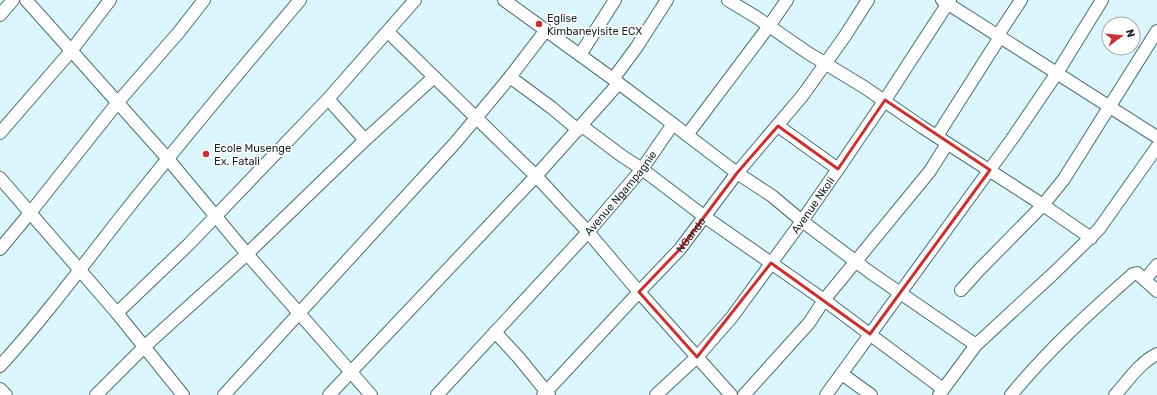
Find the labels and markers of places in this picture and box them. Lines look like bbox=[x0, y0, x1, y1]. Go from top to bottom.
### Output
place label: Eglise Kimbaneyisite ECX bbox=[547, 12, 642, 38]
marker: Eglise Kimbaneyisite ECX bbox=[534, 19, 544, 29]
place label: Ecole Musenge Ex. Fatali bbox=[214, 142, 291, 168]
marker: Ecole Musenge Ex. Fatali bbox=[201, 149, 211, 159]

